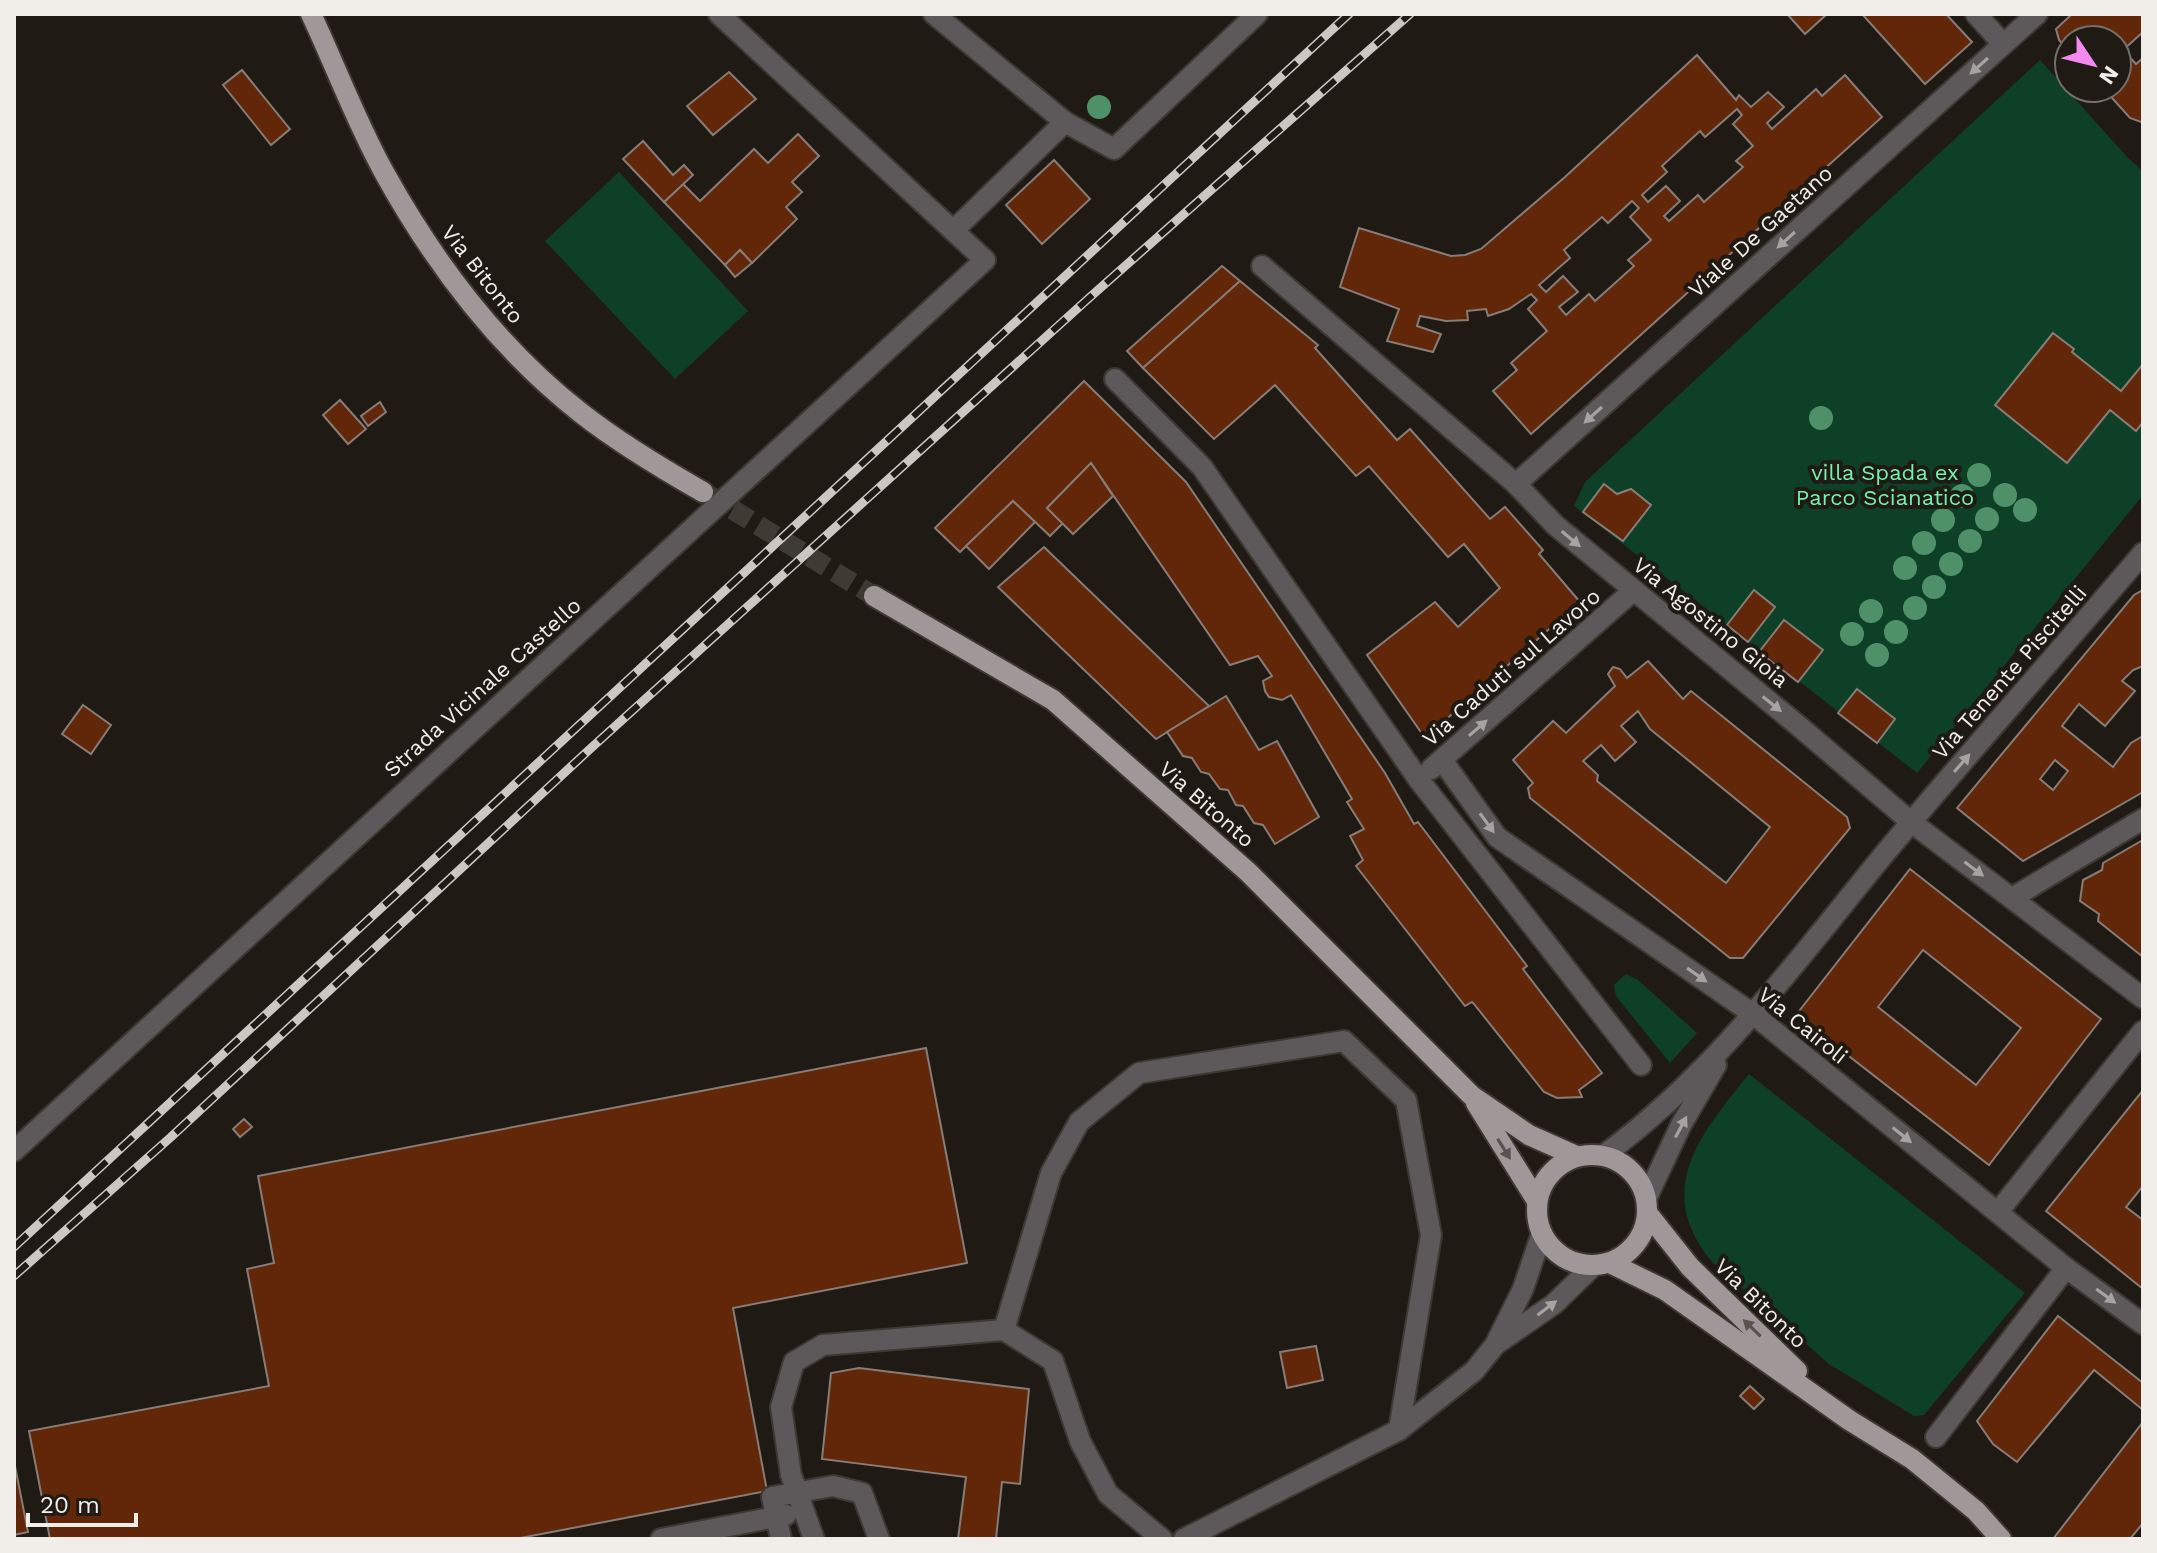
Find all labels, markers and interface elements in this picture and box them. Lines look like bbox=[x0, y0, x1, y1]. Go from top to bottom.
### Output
north arrow bbox=[2053, 24, 2133, 104]
one-way arrow bbox=[1969, 57, 1988, 75]
text: N bbox=[2094, 61, 2124, 89]
street label: Viale De Gaetano bbox=[1683, 160, 1837, 302]
street label: Via Bitonto bbox=[436, 220, 529, 329]
one-way arrow bbox=[1776, 231, 1795, 249]
one-way arrow bbox=[1583, 405, 1602, 423]
park label: villa Spada ex Parco Scianatico bbox=[1796, 460, 1974, 510]
one-way arrow bbox=[1561, 530, 1581, 547]
street label: Via Agostino Gioia bbox=[1628, 552, 1793, 693]
street label: Via Tenente Piscitelli bbox=[1927, 580, 2092, 764]
street label: Via Caduti sul Lavoro bbox=[1417, 583, 1605, 751]
street label: Strada Vicinale Castello bbox=[379, 592, 586, 782]
one-way arrow bbox=[1762, 695, 1783, 712]
one-way arrow bbox=[1467, 720, 1487, 737]
one-way arrow bbox=[1953, 753, 1970, 773]
street label: Via Bitonto bbox=[1154, 756, 1259, 853]
one-way arrow bbox=[1479, 813, 1494, 834]
one-way arrow bbox=[1963, 861, 1984, 876]
one-way arrow bbox=[1686, 967, 1708, 982]
street label: Via Cairoli bbox=[1753, 982, 1852, 1069]
one-way arrow bbox=[1673, 1116, 1687, 1138]
one-way arrow bbox=[1892, 1126, 1912, 1143]
one-way arrow bbox=[1497, 1138, 1511, 1160]
street label: Via Bitonto bbox=[1710, 1253, 1812, 1353]
one-way arrow bbox=[2095, 1288, 2116, 1304]
one-way arrow bbox=[1537, 1301, 1557, 1317]
one-way arrow bbox=[1743, 1319, 1762, 1338]
scale bar bbox=[28, 1477, 136, 1527]
text: 20 m bbox=[40, 1491, 100, 1519]

